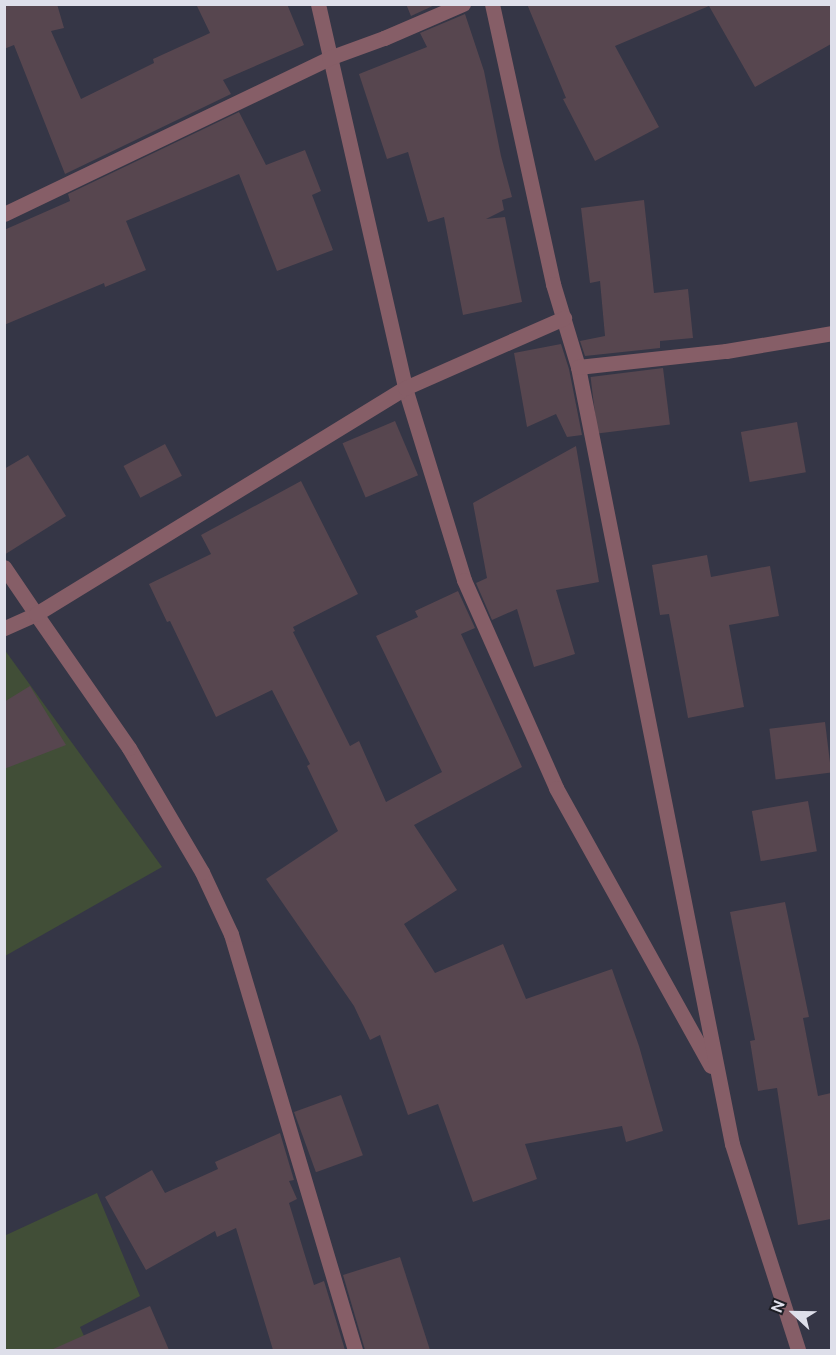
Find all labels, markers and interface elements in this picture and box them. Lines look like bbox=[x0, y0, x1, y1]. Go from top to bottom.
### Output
north arrow bbox=[764, 1283, 824, 1343]
text: N bbox=[767, 1297, 788, 1315]

